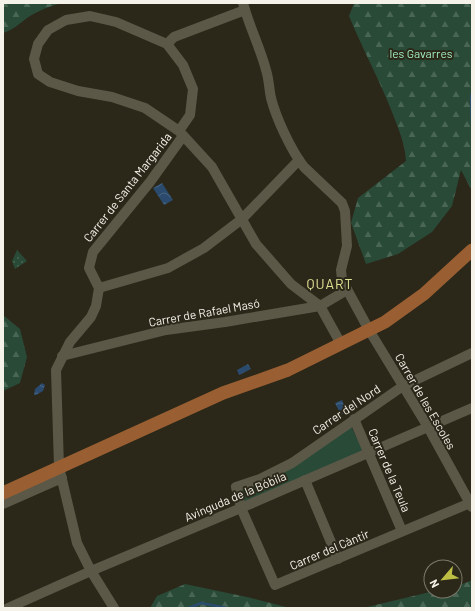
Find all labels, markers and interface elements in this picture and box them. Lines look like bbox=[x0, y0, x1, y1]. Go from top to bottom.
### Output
park label: les Gavarres bbox=[390, 46, 453, 60]
street label: Carrer de Santa Margarida bbox=[80, 130, 174, 244]
district label: QUART bbox=[306, 275, 354, 292]
street label: Carrer de Rafael Masó bbox=[147, 295, 261, 329]
street label: Carrer de les Escoles bbox=[393, 351, 459, 452]
street label: Carrer del Nord bbox=[309, 381, 383, 437]
street label: Carrer de la Teula bbox=[366, 426, 414, 514]
street label: Avinguda de la Bóbila bbox=[182, 468, 288, 524]
street label: Carrer del Càntir bbox=[287, 526, 371, 572]
north arrow bbox=[423, 559, 463, 599]
text: N bbox=[426, 578, 441, 590]

